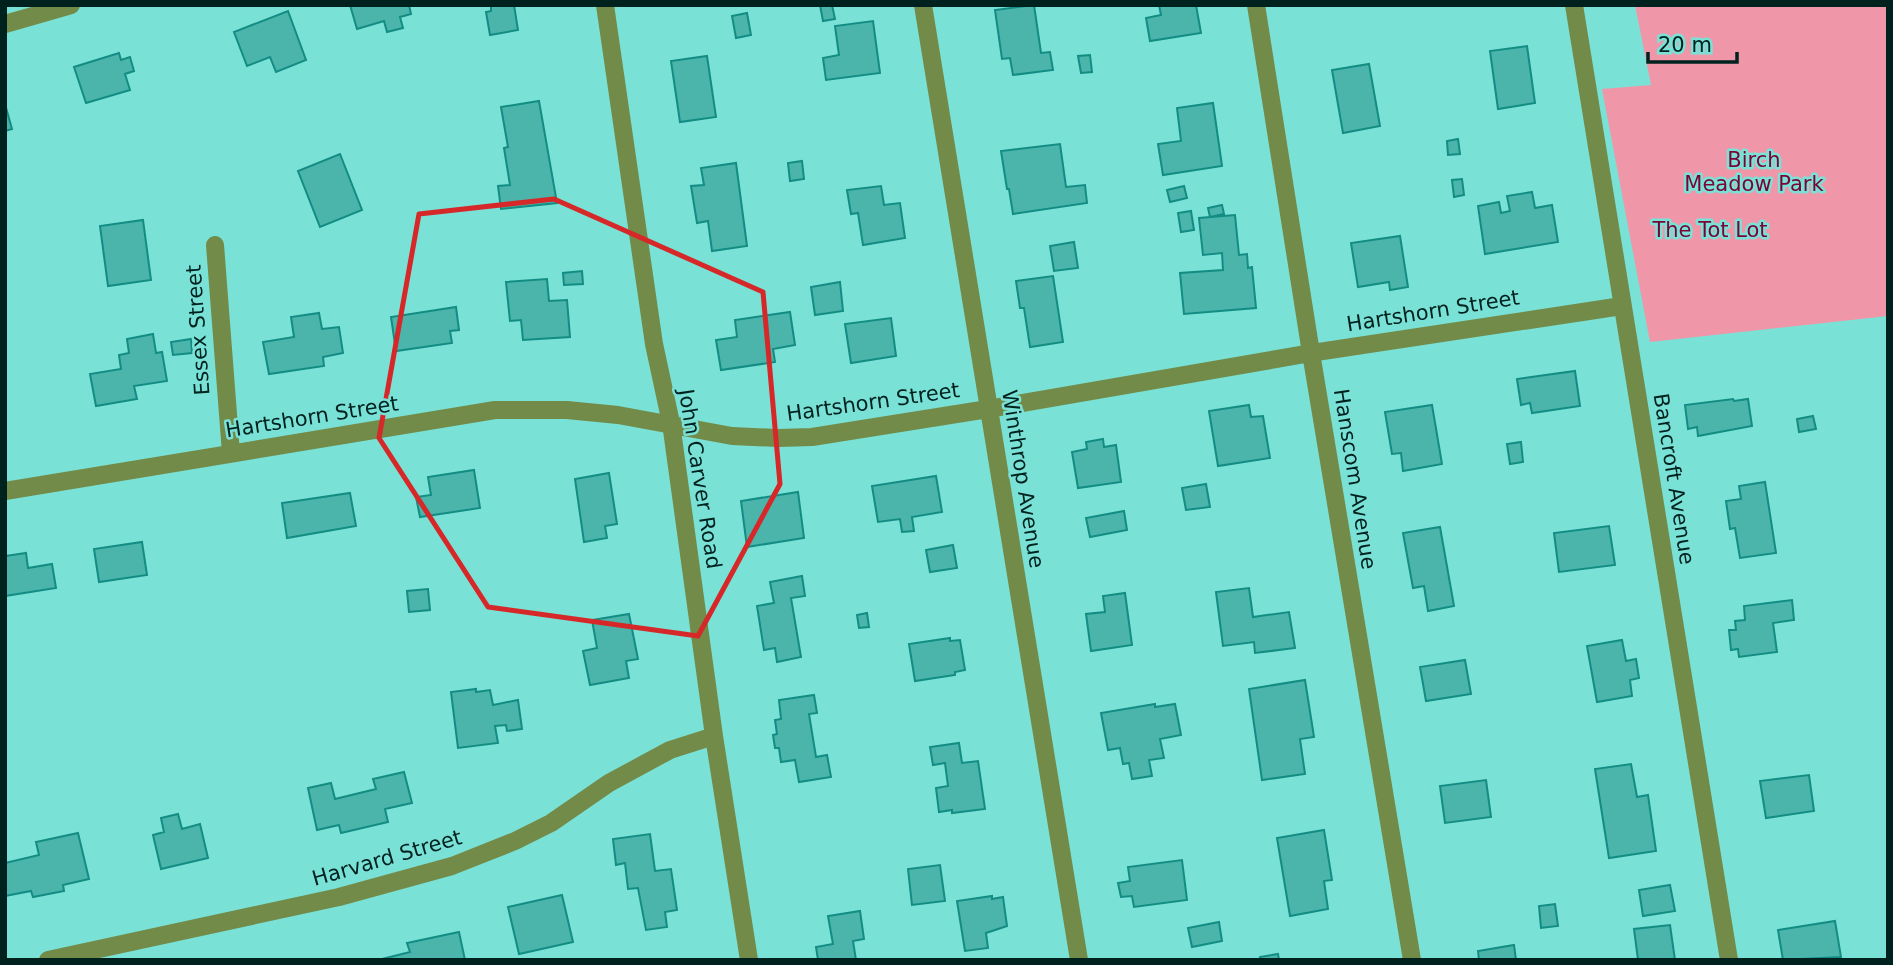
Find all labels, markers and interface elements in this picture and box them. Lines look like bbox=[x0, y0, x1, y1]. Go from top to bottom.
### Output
scale bar bbox=[1648, 21, 1737, 65]
text: 20 m bbox=[1658, 33, 1712, 57]
park label: Birch Meadow Park bbox=[1684, 148, 1824, 196]
park label: The Tot Lot bbox=[1651, 218, 1768, 242]
street label: Essex Street bbox=[181, 264, 215, 396]
street label: Hartshorn Street bbox=[1345, 285, 1521, 337]
street label: Hartshorn Street bbox=[785, 378, 961, 426]
street label: John Carver Road bbox=[674, 385, 726, 571]
street label: Hanscom Avenue bbox=[1329, 387, 1381, 571]
street label: Winthrop Avenue bbox=[997, 388, 1049, 570]
street label: Hartshorn Street bbox=[224, 391, 400, 443]
street label: Bancroft Avenue bbox=[1649, 392, 1699, 566]
street label: Harvard Street bbox=[309, 825, 465, 891]

